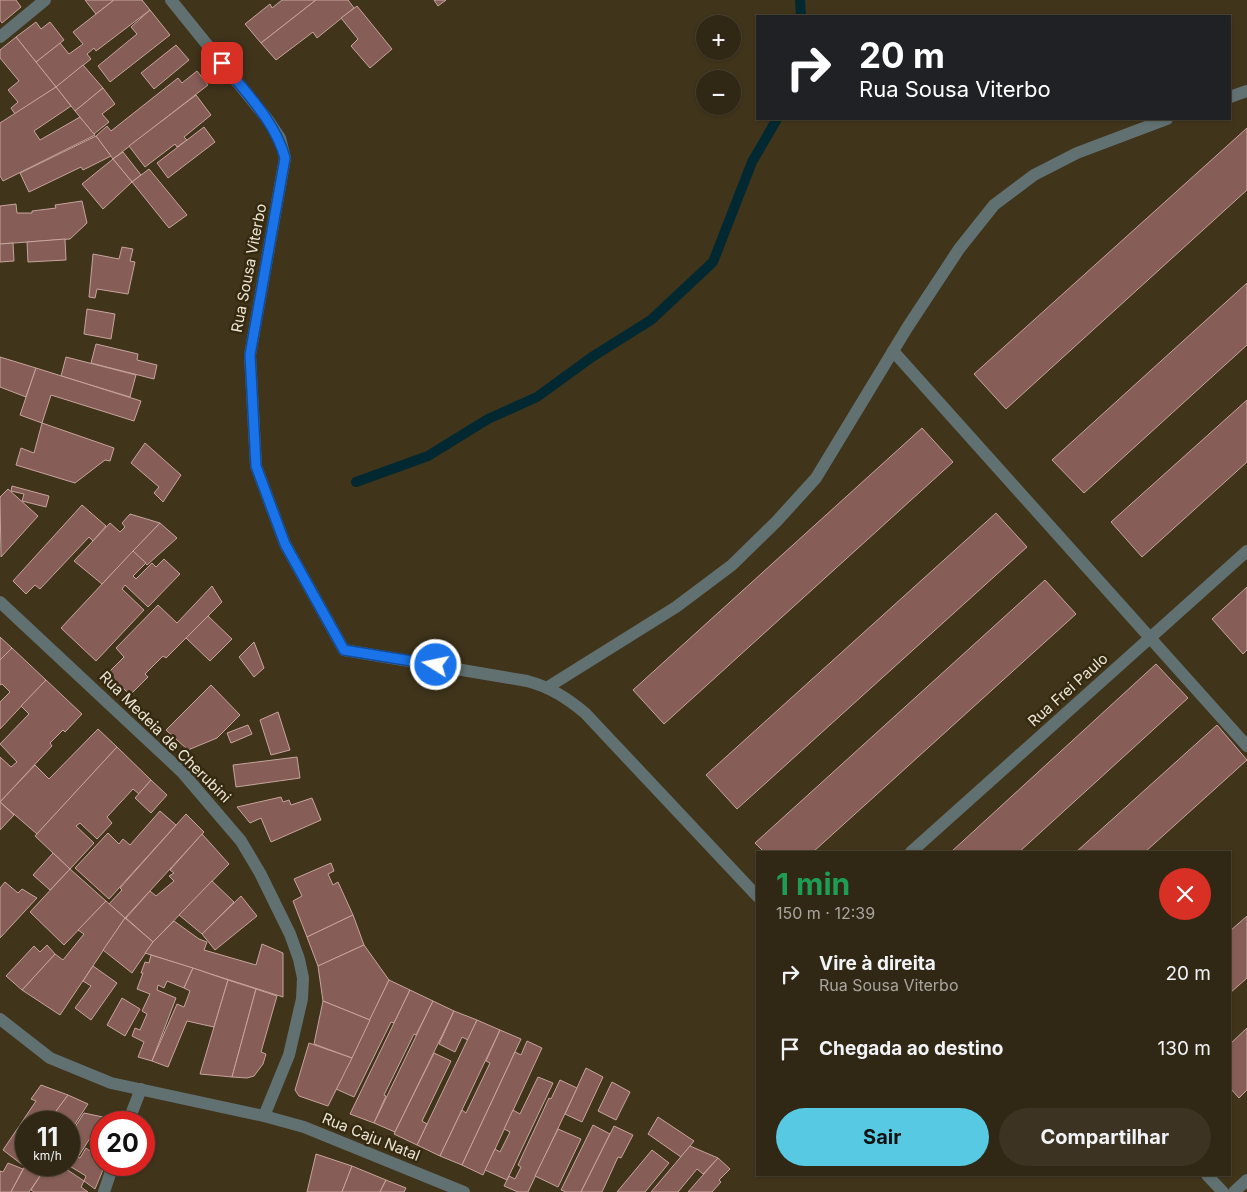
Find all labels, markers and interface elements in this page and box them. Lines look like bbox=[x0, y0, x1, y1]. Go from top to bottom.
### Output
map controls bbox=[696, 15, 741, 115]
button: + bbox=[696, 15, 741, 60]
text: 20 m bbox=[859, 34, 945, 76]
icon: right bbox=[776, 35, 841, 100]
pin bbox=[201, 42, 243, 84]
icon: arrive bbox=[208, 49, 236, 77]
button: − bbox=[696, 70, 741, 115]
text: Rua Sousa Viterbo bbox=[859, 76, 1051, 102]
street label: Rua Sousa Viterbo bbox=[227, 202, 270, 334]
position arrow bbox=[409, 638, 461, 690]
street label: Rua Frei Paulo bbox=[1024, 649, 1112, 731]
street label: Rua Medeia de Cherubini bbox=[96, 667, 235, 806]
text: 1 min bbox=[776, 866, 850, 902]
button: close bbox=[1159, 868, 1211, 920]
text: 150 m · 12:39 bbox=[776, 903, 875, 923]
text: Vire à direita bbox=[819, 952, 936, 975]
icon: right bbox=[776, 960, 804, 988]
text: 20 m bbox=[1165, 962, 1211, 985]
text: Rua Sousa Viterbo bbox=[819, 975, 958, 995]
icon: arrive bbox=[776, 1035, 804, 1063]
text: Chegada ao destino bbox=[819, 1037, 1003, 1060]
text: 130 m bbox=[1158, 1037, 1211, 1060]
street label: Rua Caju Natal bbox=[319, 1108, 423, 1165]
button: Sair bbox=[776, 1108, 989, 1166]
button: Compartilhar bbox=[999, 1108, 1211, 1166]
speed limit sign: 20 bbox=[90, 1111, 155, 1176]
text: 11 bbox=[37, 1122, 58, 1152]
text: km/h bbox=[33, 1148, 62, 1163]

